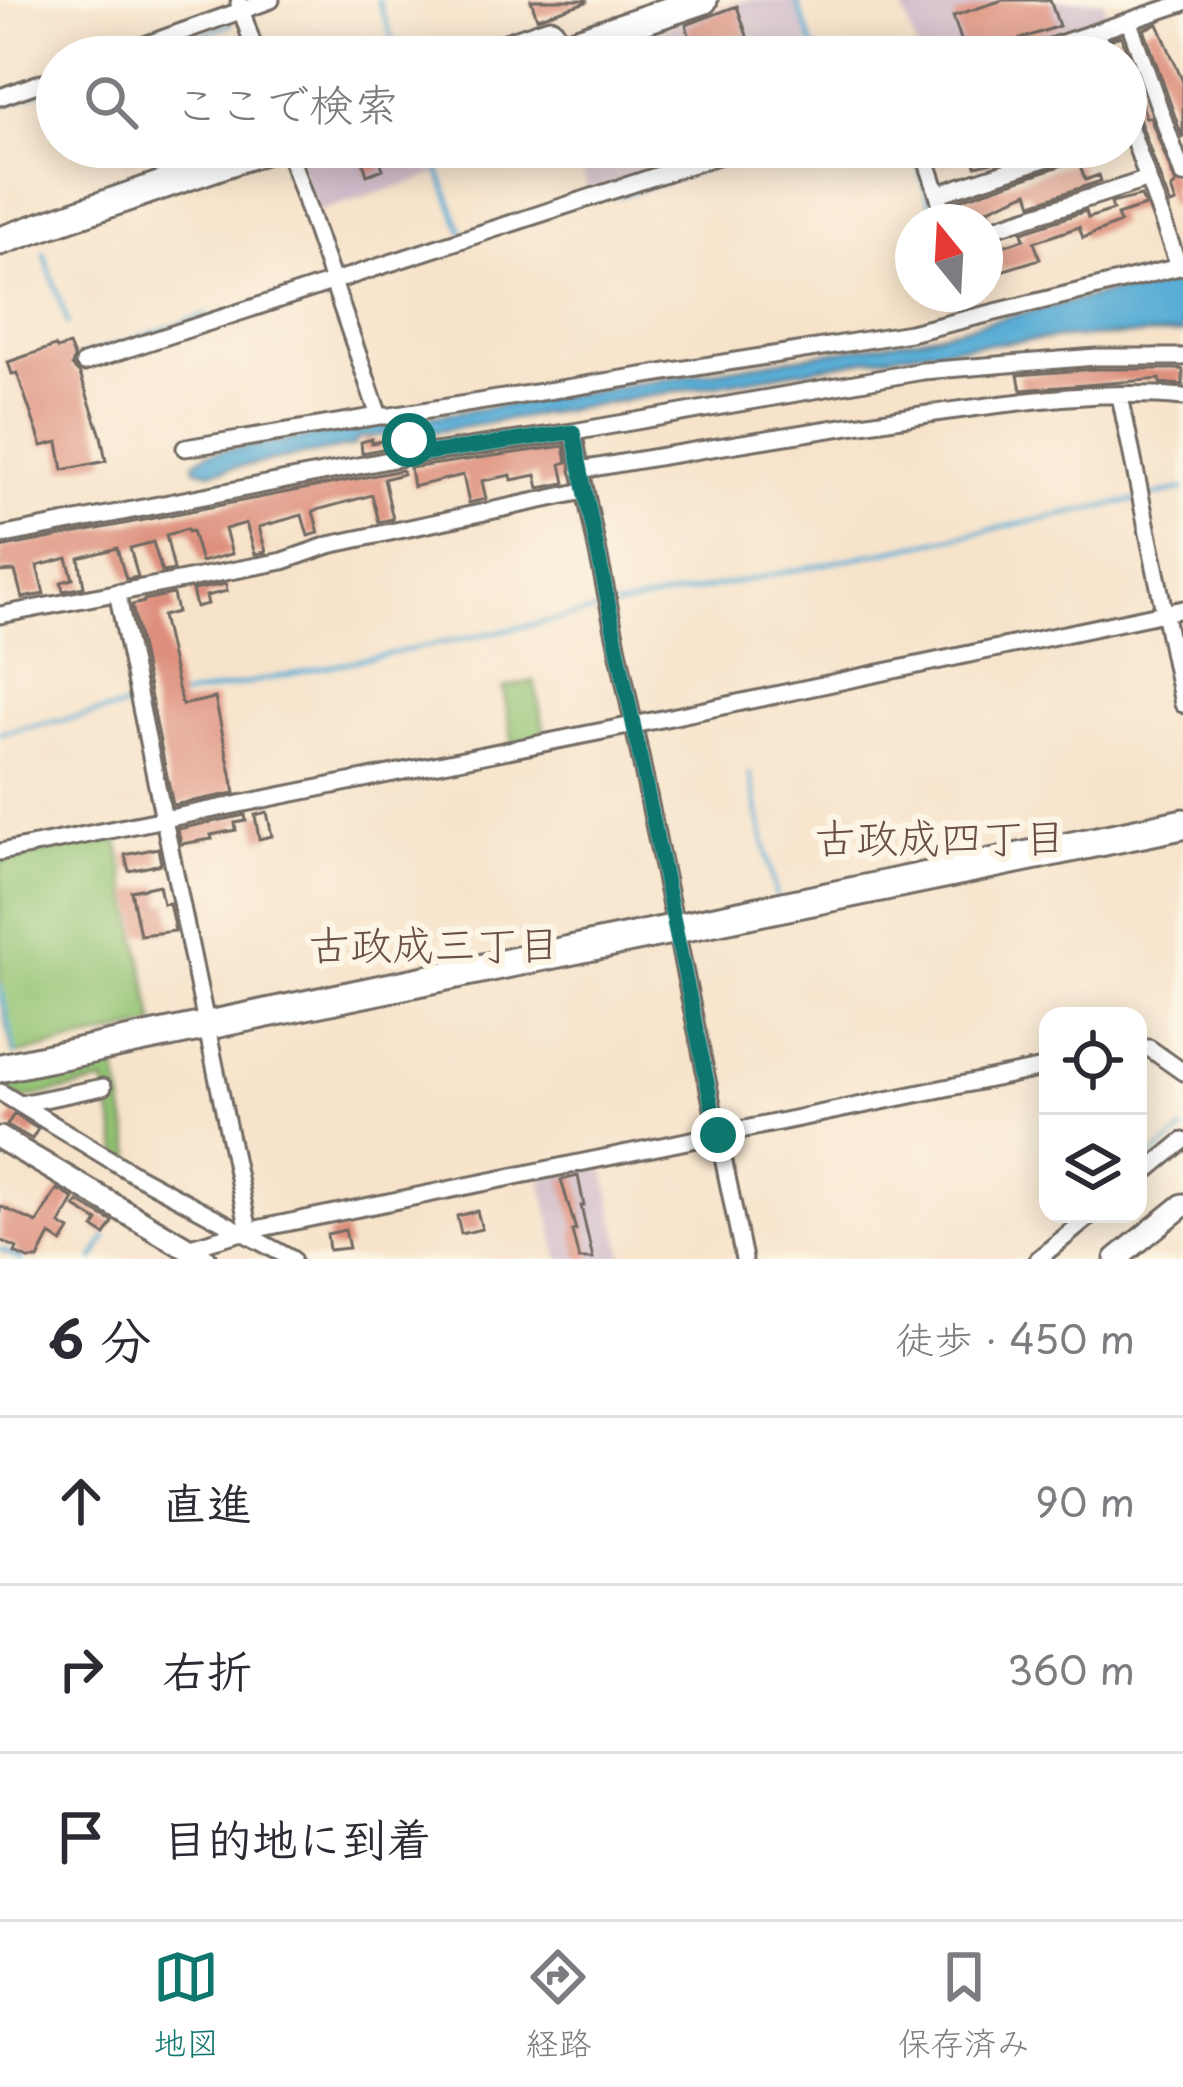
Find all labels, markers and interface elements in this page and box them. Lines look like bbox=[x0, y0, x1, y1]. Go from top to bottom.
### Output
search box bbox=[36, 36, 1147, 168]
text: ここで検索 bbox=[174, 68, 399, 136]
icon: search bbox=[78, 69, 144, 135]
north arrow bbox=[895, 204, 1003, 312]
route start bbox=[382, 413, 436, 467]
district label: 古政成四丁目 bbox=[814, 804, 1066, 867]
district label: 古政成三丁目 bbox=[308, 911, 560, 974]
map controls bbox=[1039, 1007, 1147, 1223]
button: locate bbox=[1039, 1007, 1147, 1115]
route end bbox=[691, 1108, 745, 1162]
button: layers bbox=[1039, 1115, 1147, 1223]
text: 6 分 bbox=[48, 1299, 151, 1376]
text: 徒歩 · 450 m bbox=[895, 1308, 1135, 1367]
text: 直進 bbox=[162, 1467, 252, 1535]
icon: ahead bbox=[48, 1468, 114, 1534]
text: 90 m bbox=[1035, 1471, 1135, 1530]
text: 右折 bbox=[162, 1635, 252, 1703]
icon: right bbox=[48, 1636, 114, 1702]
text: 360 m bbox=[1007, 1639, 1135, 1698]
text: 目的地に到着 bbox=[162, 1803, 432, 1871]
icon: arrive bbox=[48, 1804, 114, 1870]
tab: 地図 bbox=[153, 1944, 219, 2066]
tab: 経路 bbox=[525, 1944, 591, 2066]
tab: 保存済み bbox=[898, 1944, 1030, 2066]

